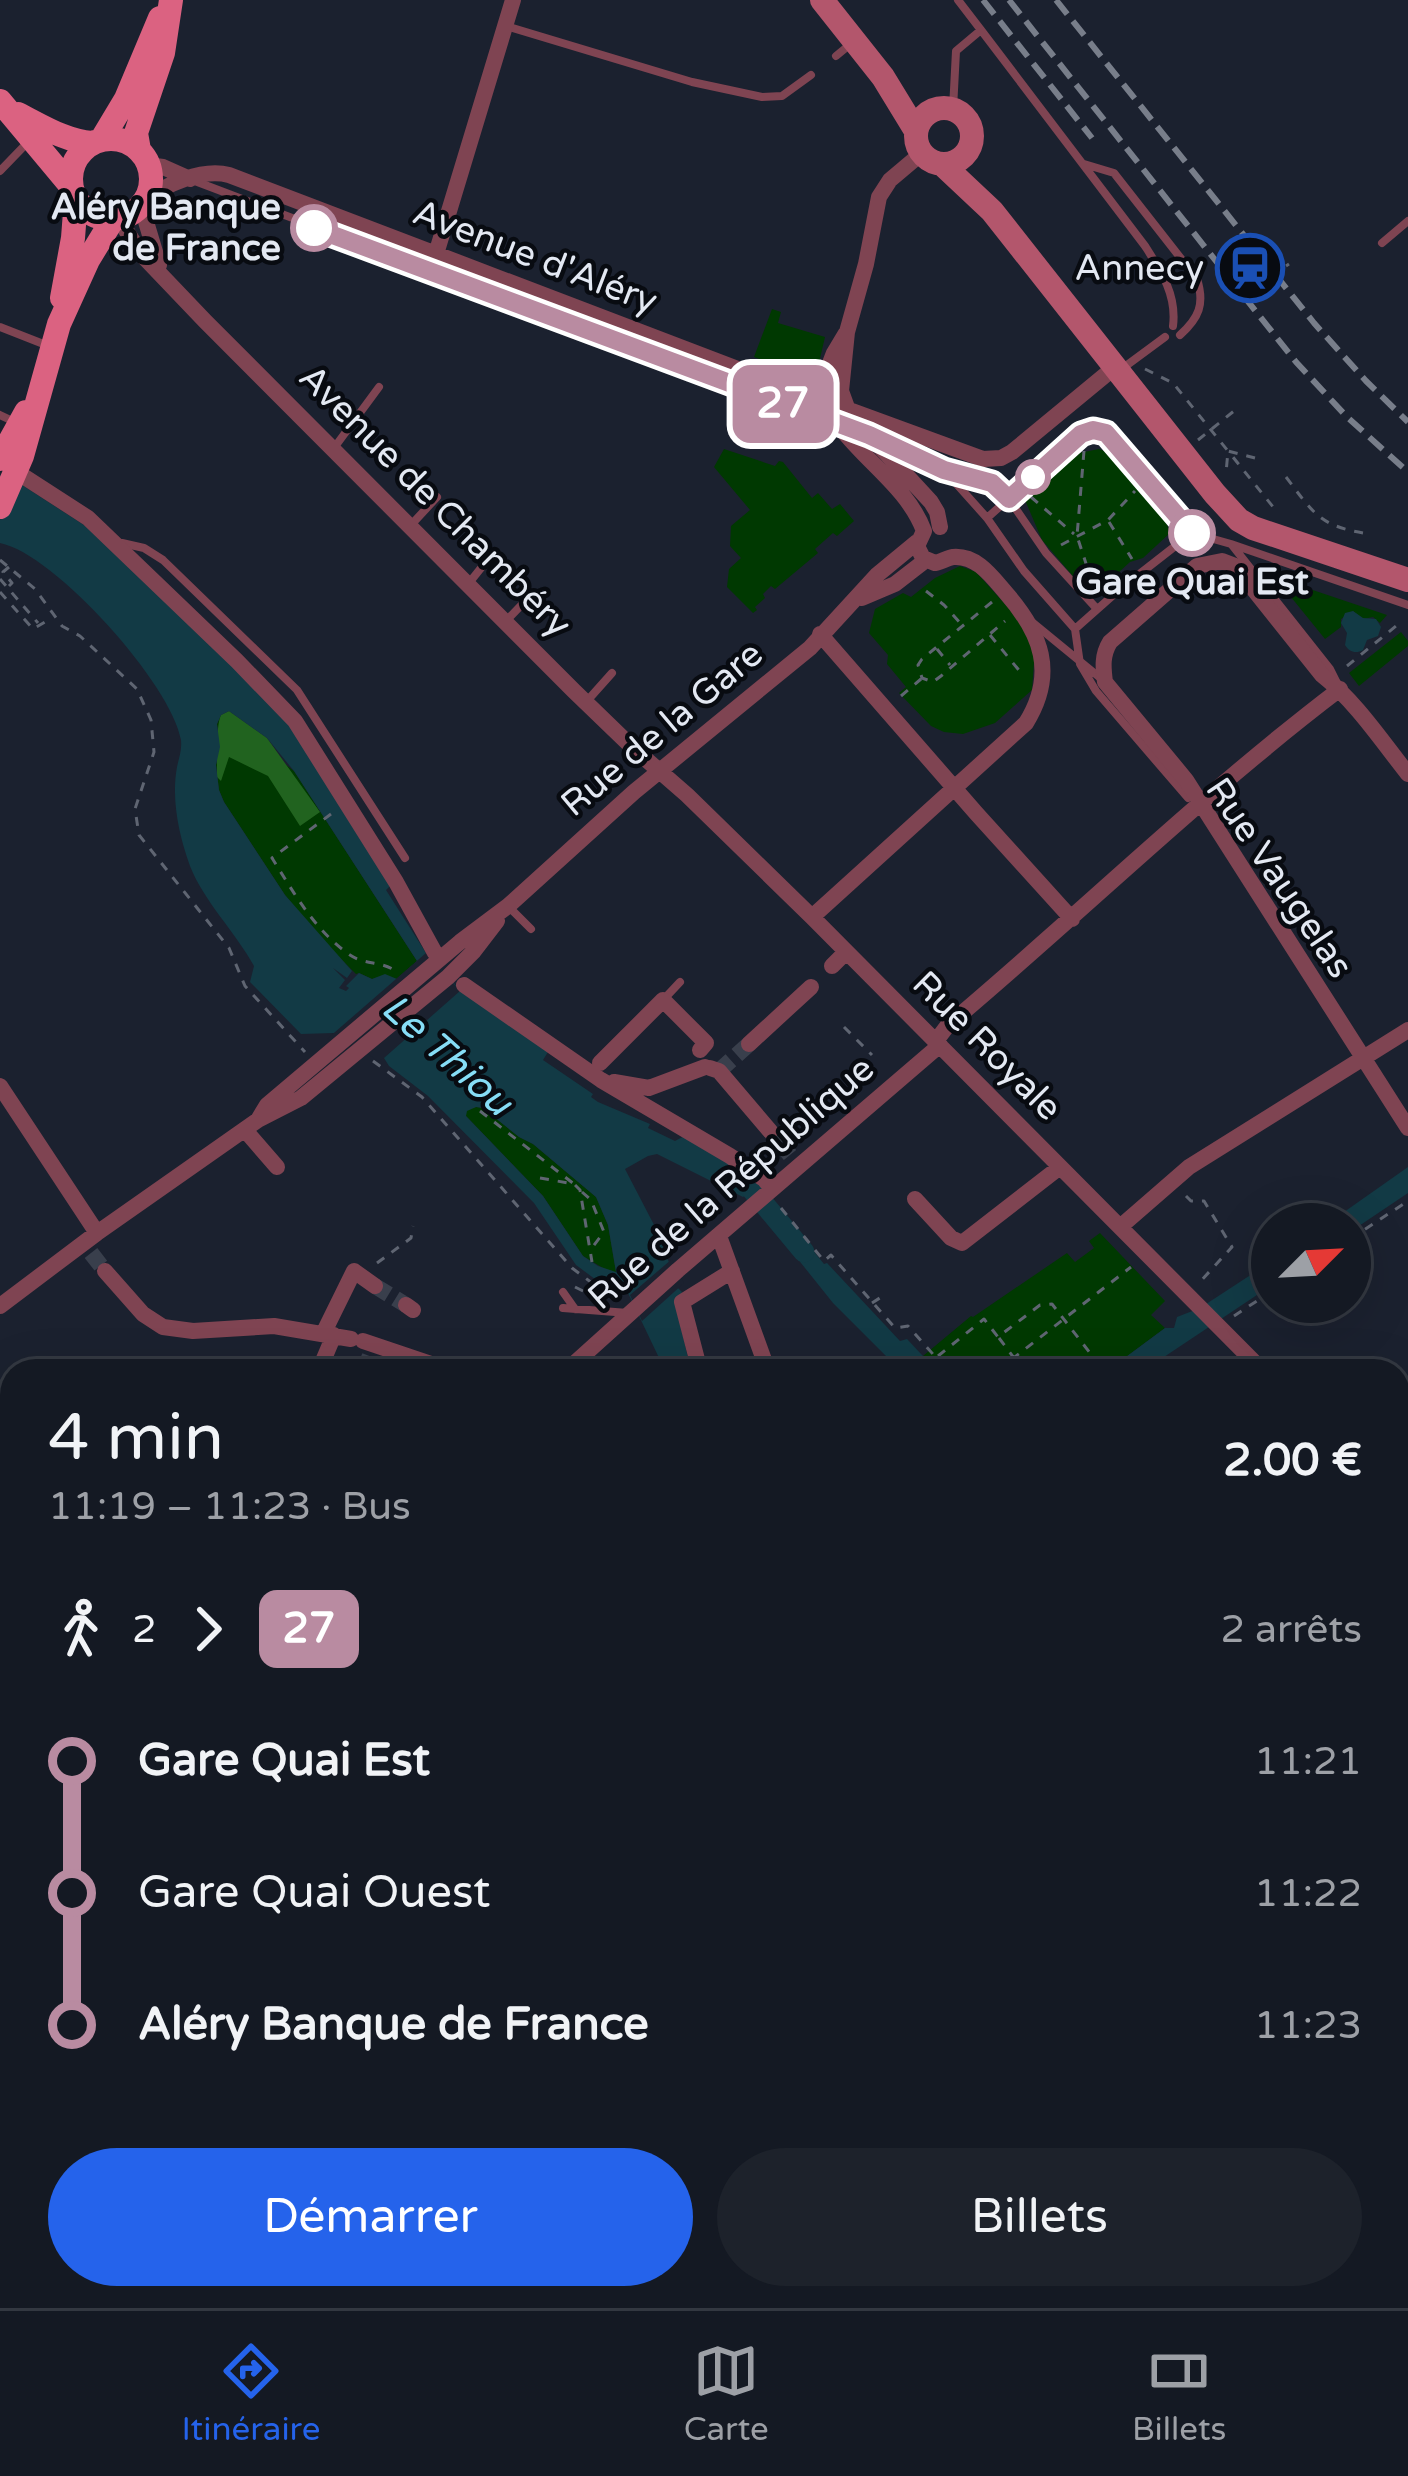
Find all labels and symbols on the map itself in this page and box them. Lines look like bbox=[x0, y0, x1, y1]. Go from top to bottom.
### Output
place label: Aléry Banque de France bbox=[50, 186, 281, 270]
street label: Avenue d'Aléry bbox=[407, 191, 663, 323]
marker: Aléry Banque de France bbox=[292, 206, 336, 250]
station icon: Annecy bbox=[1215, 233, 1285, 303]
place label: Annecy bbox=[1075, 247, 1204, 290]
street label: Avenue de Chambéry bbox=[290, 356, 580, 646]
line badge: 27 bbox=[729, 365, 837, 443]
unlabelled marker bbox=[1017, 461, 1049, 493]
marker: Gare Quai Est bbox=[1170, 511, 1214, 555]
place label: Gare Quai Est bbox=[1075, 561, 1309, 604]
street label: Rue de la Gare bbox=[553, 632, 771, 826]
street label: Rue Vaugelas bbox=[1196, 770, 1362, 986]
street label: Rue Royale bbox=[903, 962, 1071, 1130]
water label: Le Thiou bbox=[372, 984, 524, 1127]
street label: Rue de la République bbox=[579, 1047, 883, 1319]
north arrow bbox=[1251, 1203, 1371, 1323]

